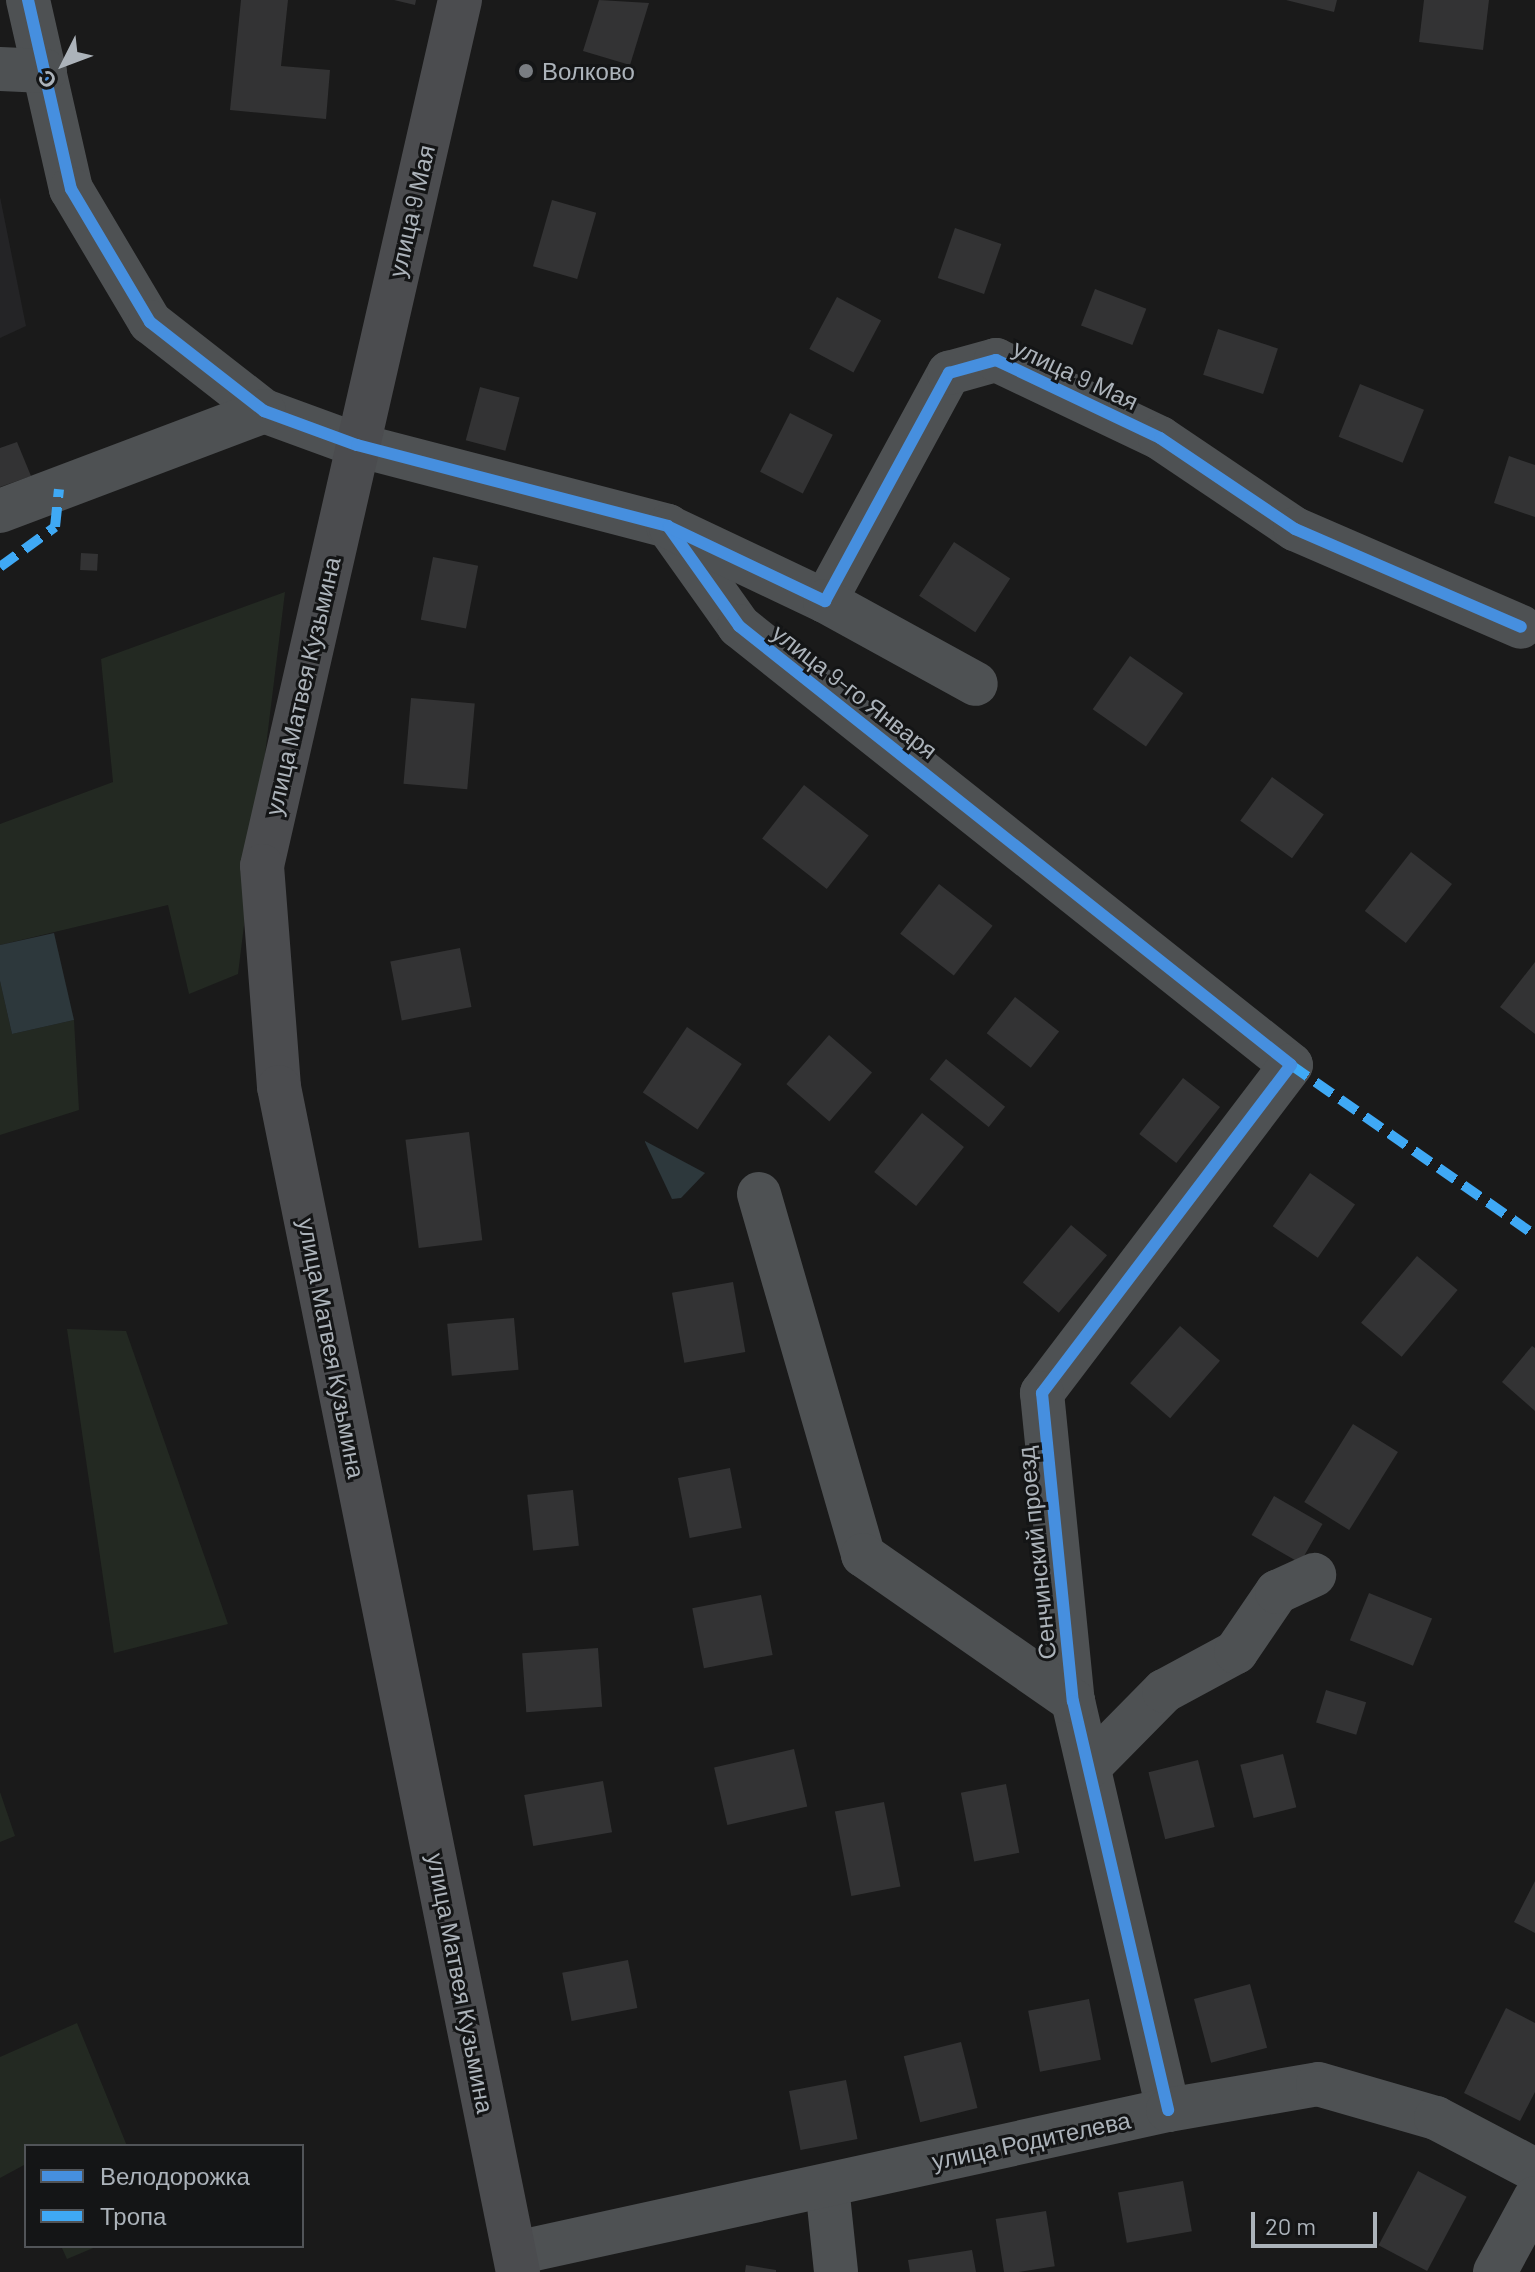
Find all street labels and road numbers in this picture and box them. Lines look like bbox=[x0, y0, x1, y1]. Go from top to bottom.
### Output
street label: улица 9 Мая bbox=[382, 142, 440, 280]
street label: улица 9 Мая bbox=[1009, 332, 1143, 416]
street label: улица Матвея Кузьмина bbox=[258, 554, 346, 818]
street label: улица 9-го Января bbox=[767, 618, 943, 764]
street label: улица Матвея Кузьмина bbox=[293, 1215, 371, 1481]
street label: Сенчинский проезд bbox=[1010, 1445, 1062, 1661]
street label: улица Матвея Кузьмина bbox=[422, 1850, 500, 2116]
street label: улица Родителева bbox=[929, 2105, 1133, 2175]

